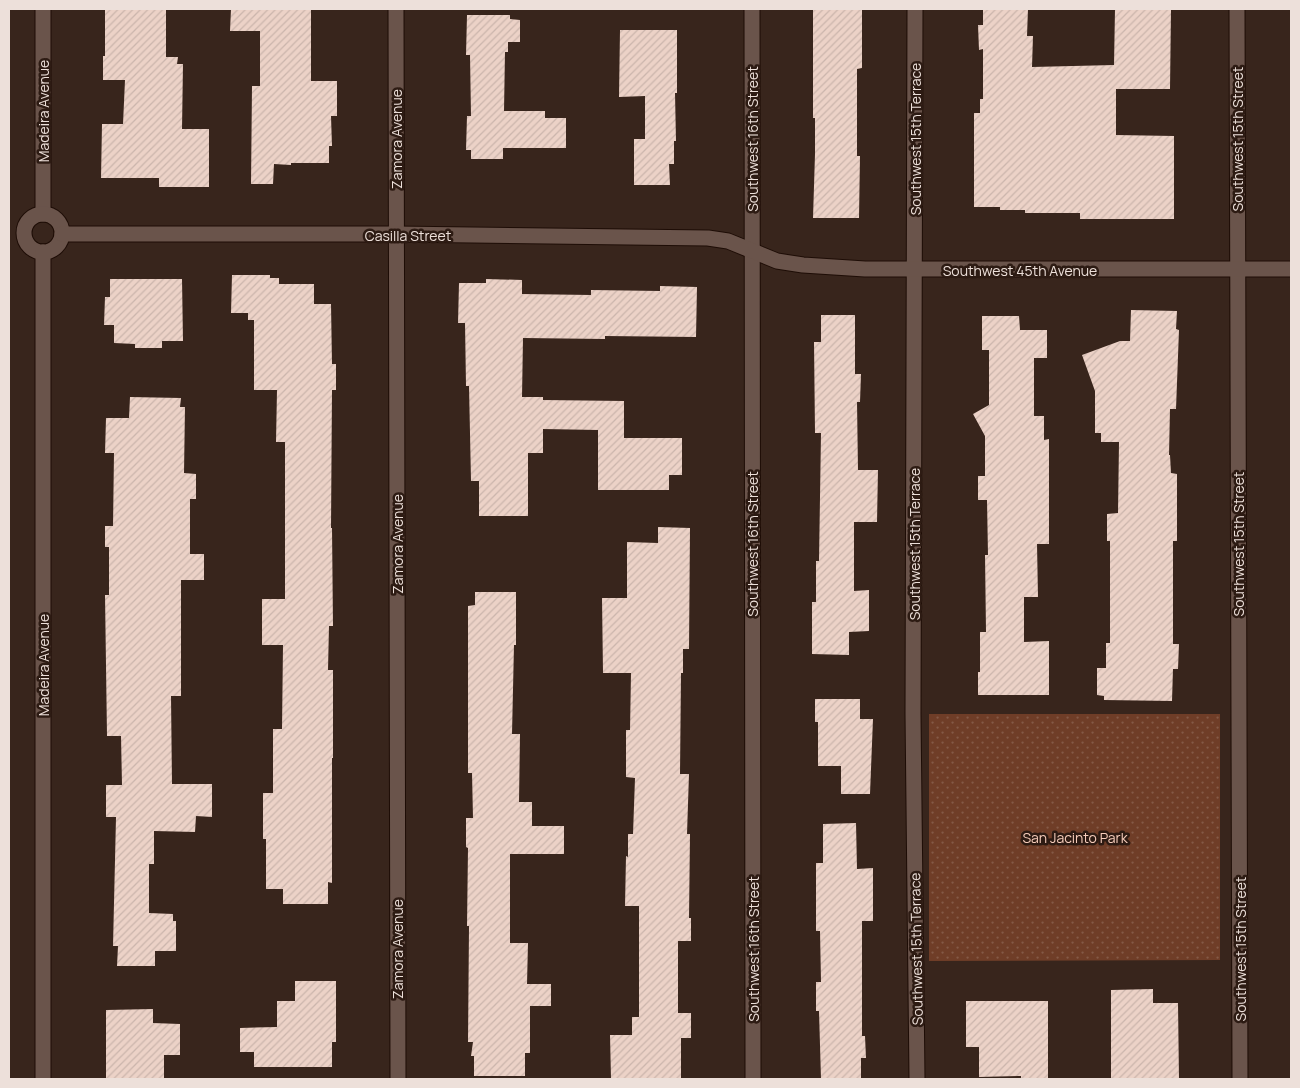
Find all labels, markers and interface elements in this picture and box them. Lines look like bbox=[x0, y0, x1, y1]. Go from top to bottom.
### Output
street label: Madeira Avenue bbox=[34, 60, 53, 162]
street label: Southwest 15th Terrace bbox=[906, 63, 925, 215]
street label: Southwest 16th Street bbox=[743, 66, 762, 212]
street label: Southwest 15th Street bbox=[1228, 66, 1247, 211]
street label: Zamora Avenue bbox=[387, 89, 406, 189]
street label: Casilla Street bbox=[365, 226, 452, 245]
street label: Southwest 45th Avenue bbox=[943, 261, 1097, 280]
street label: Southwest 15th Terrace bbox=[905, 468, 924, 620]
street label: Southwest 16th Street bbox=[743, 471, 762, 617]
street label: Southwest 15th Street bbox=[1229, 471, 1248, 616]
street label: Zamora Avenue bbox=[388, 494, 407, 594]
street label: Madeira Avenue bbox=[34, 614, 53, 716]
park label: San Jacinto Park bbox=[1022, 828, 1129, 847]
street label: Southwest 15th Terrace bbox=[905, 873, 927, 1025]
street label: Southwest 16th Street bbox=[744, 876, 763, 1022]
street label: Southwest 15th Street bbox=[1231, 876, 1250, 1021]
street label: Zamora Avenue bbox=[388, 899, 407, 999]

